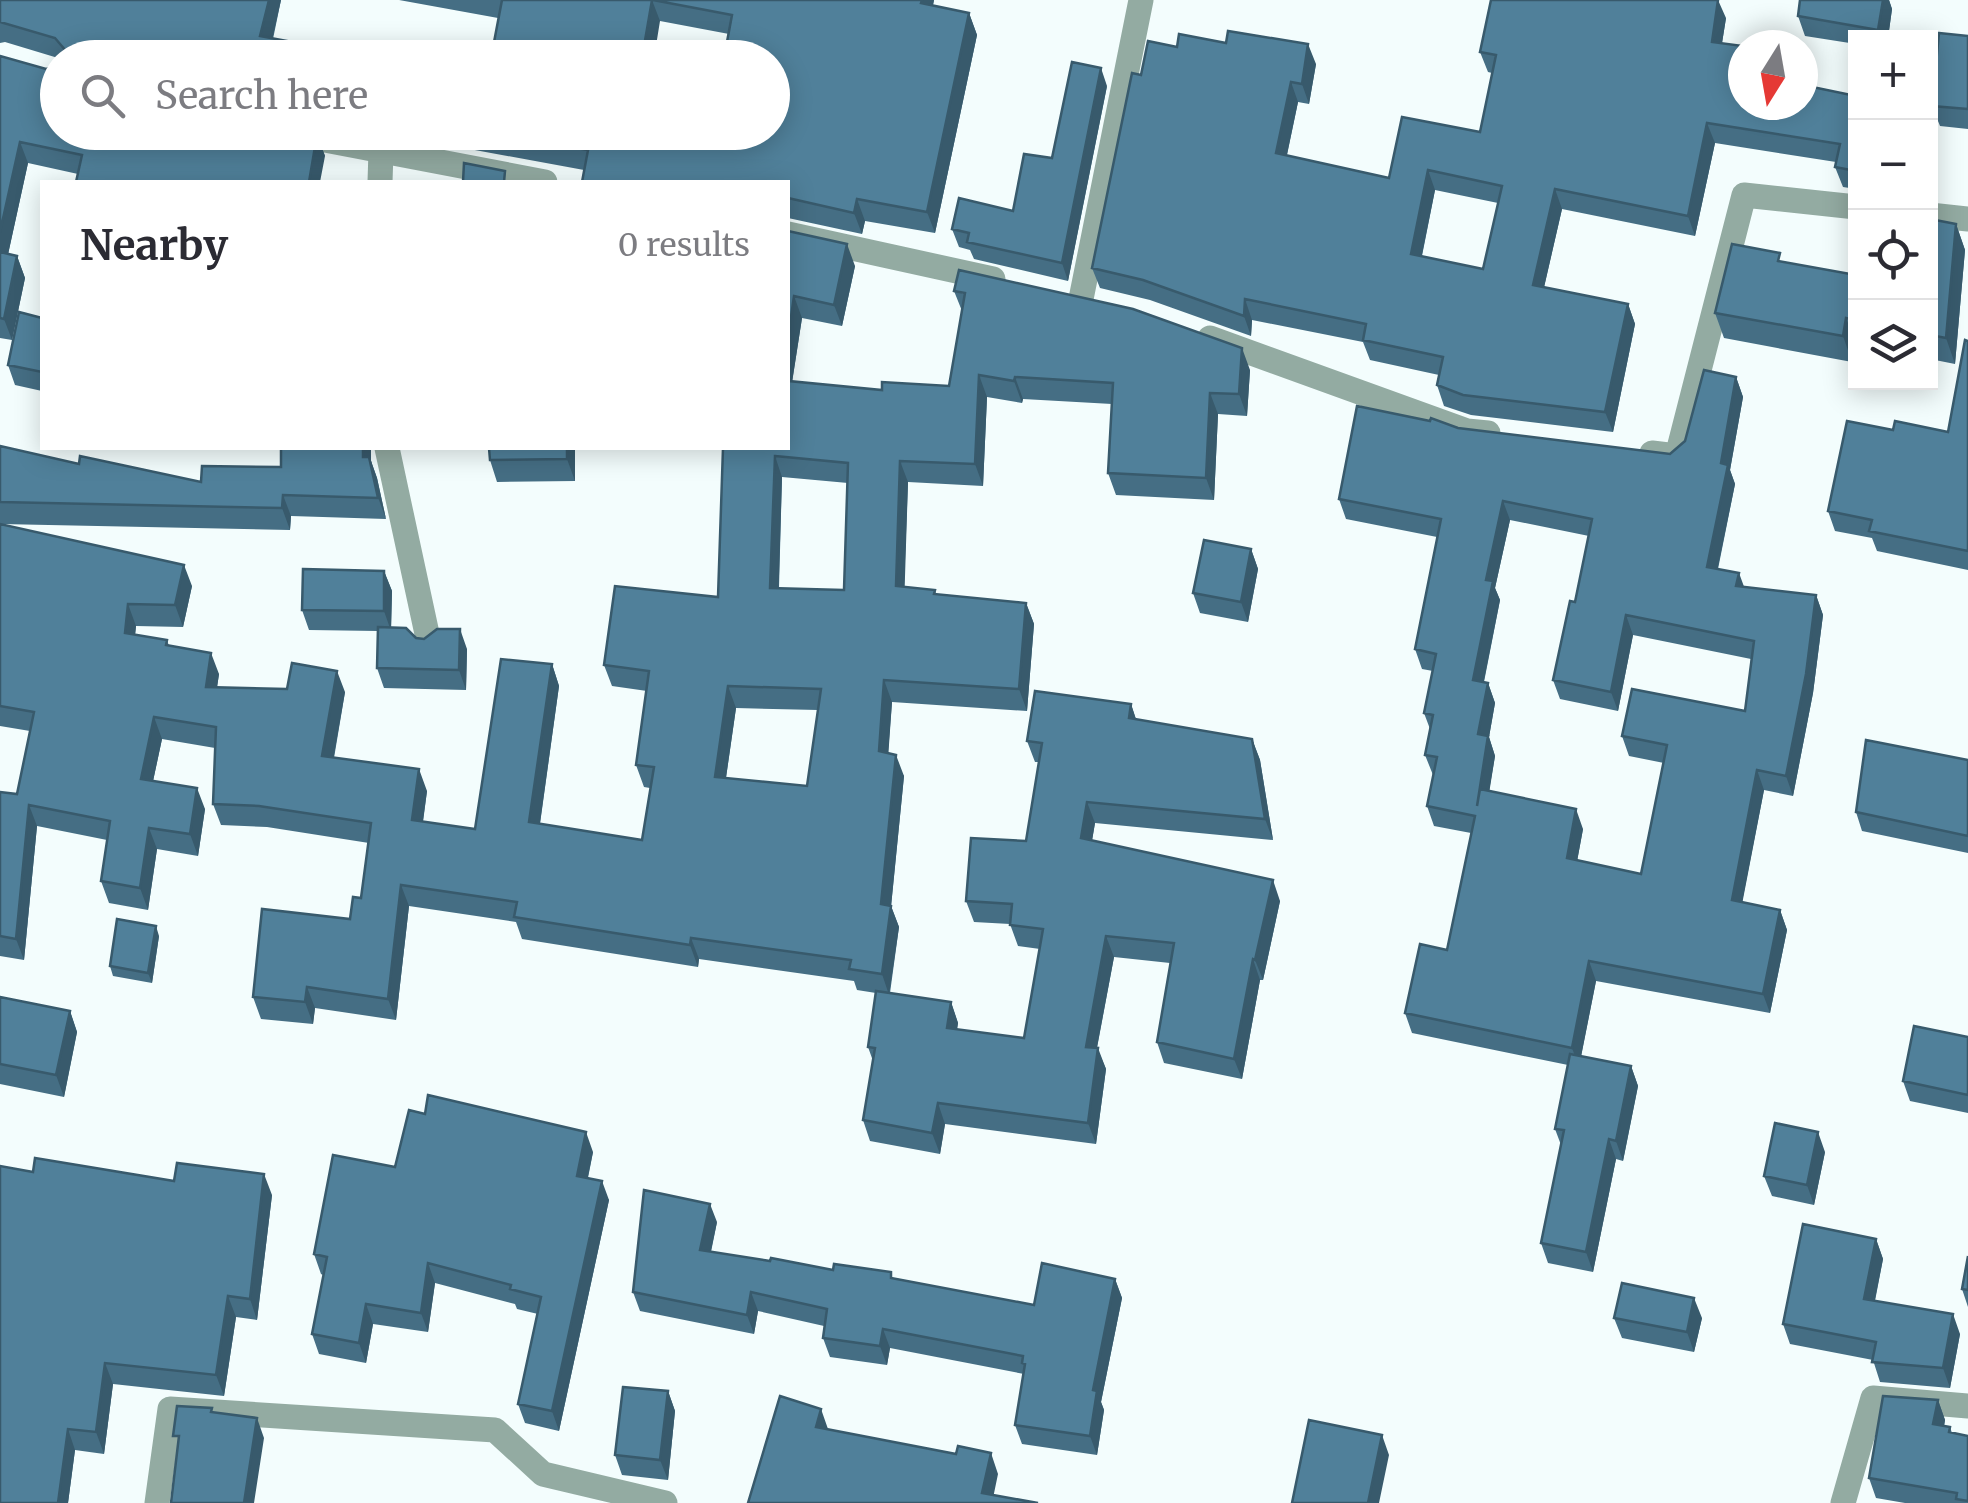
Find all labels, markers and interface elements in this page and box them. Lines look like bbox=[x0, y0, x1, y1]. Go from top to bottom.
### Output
north arrow bbox=[1728, 30, 1818, 120]
map controls bbox=[1848, 30, 1938, 390]
button: + bbox=[1848, 30, 1938, 120]
search box bbox=[40, 40, 790, 150]
icon: search bbox=[75, 68, 130, 123]
text: Search here bbox=[155, 72, 368, 119]
button: − bbox=[1848, 120, 1938, 210]
button: locate bbox=[1848, 210, 1938, 300]
text: Nearby bbox=[80, 219, 228, 271]
text: 0 results bbox=[618, 225, 750, 265]
button: layers bbox=[1848, 300, 1938, 390]

